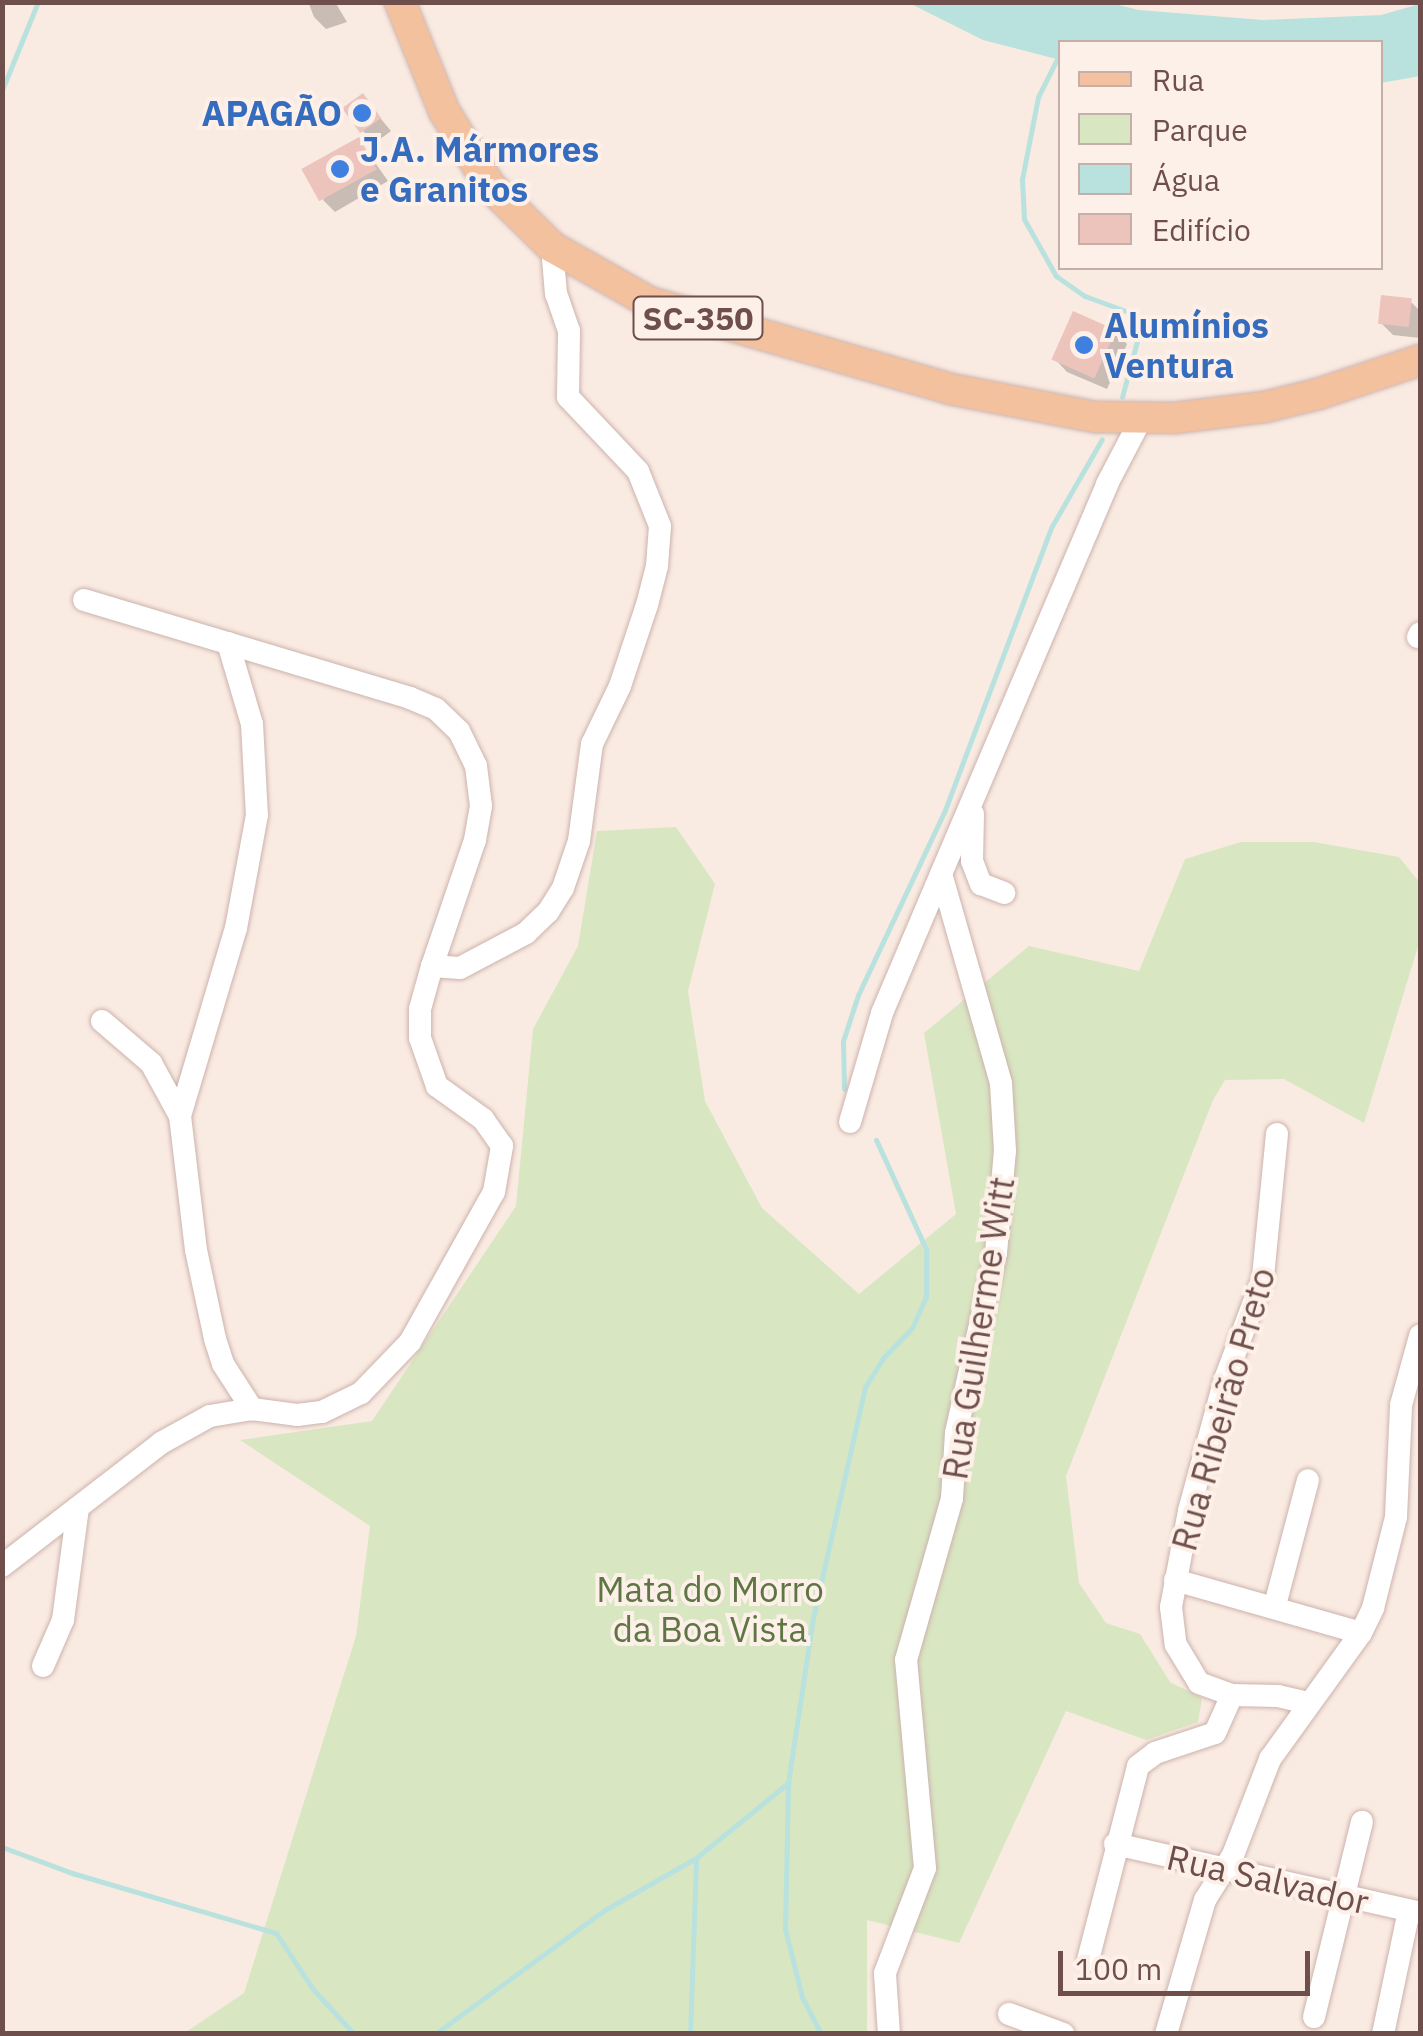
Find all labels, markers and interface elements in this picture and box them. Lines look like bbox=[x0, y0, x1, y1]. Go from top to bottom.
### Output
legend bbox=[1058, 40, 1383, 270]
text: Rua bbox=[1152, 60, 1204, 99]
place label: APAGÃO bbox=[202, 92, 342, 134]
marker: APAGÃO bbox=[351, 102, 373, 124]
text: Parque bbox=[1152, 110, 1248, 149]
place label: J.A. Mármores e Granitos bbox=[360, 128, 599, 210]
marker: J.A. Mármores e Granitos bbox=[329, 158, 351, 180]
text: Água bbox=[1152, 160, 1220, 199]
text: Edifício bbox=[1152, 210, 1251, 249]
road number: SC-350 bbox=[630, 291, 766, 345]
place label: Alumínios Ventura bbox=[1104, 304, 1269, 386]
marker: Alumínios Ventura bbox=[1073, 334, 1095, 356]
street label: Rua Guilherme Witt bbox=[933, 1174, 1023, 1482]
street label: Rua Ribeirão Preto bbox=[1163, 1263, 1283, 1555]
park label: Mata do Morro da Boa Vista bbox=[596, 1568, 824, 1650]
street label: Rua Salvador bbox=[1163, 1835, 1373, 1923]
scale bar bbox=[1063, 1931, 1316, 1993]
text: 100 m bbox=[1075, 1949, 1162, 1988]

